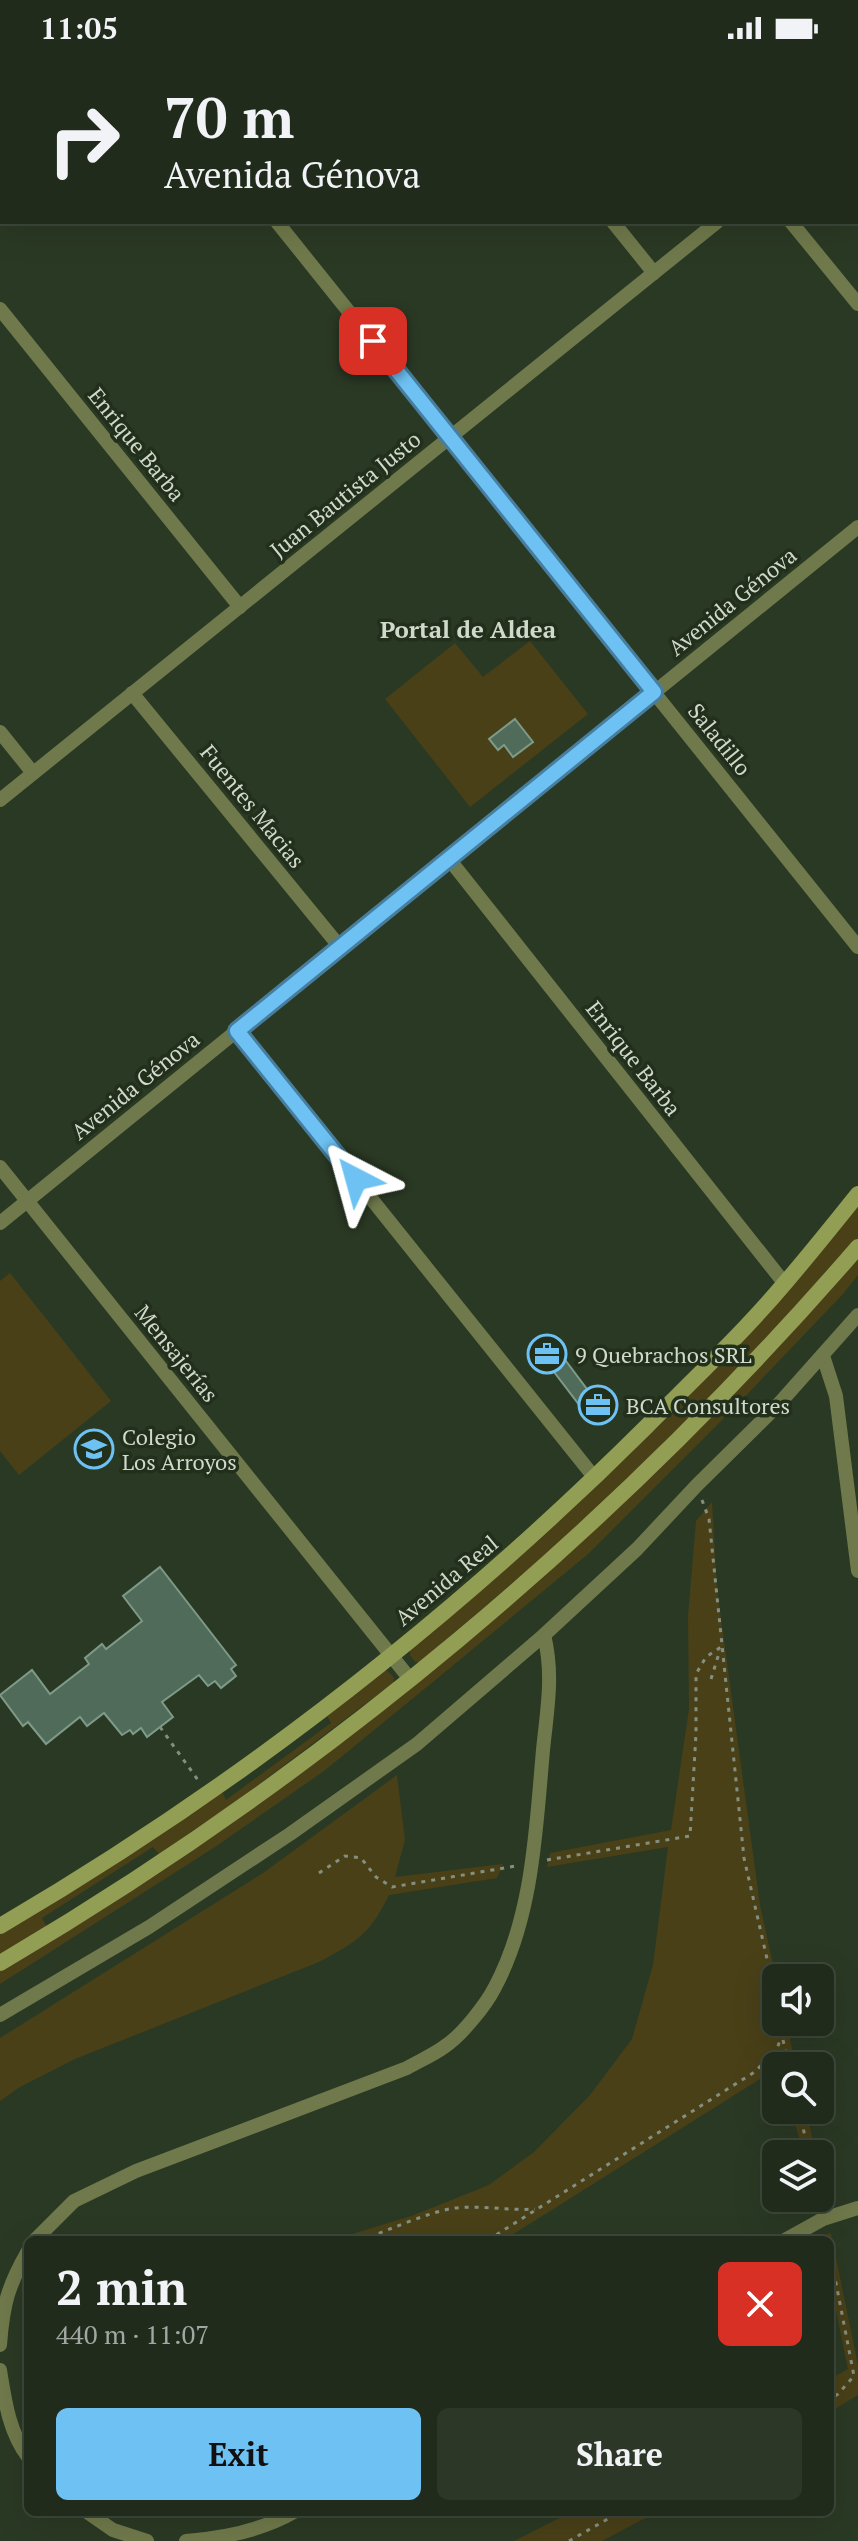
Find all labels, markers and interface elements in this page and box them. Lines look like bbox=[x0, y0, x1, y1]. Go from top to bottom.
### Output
text: 11:05 bbox=[40, 8, 118, 48]
text: 70 m bbox=[164, 80, 294, 154]
icon: right bbox=[32, 88, 136, 192]
text: Avenida Génova bbox=[164, 151, 421, 198]
pin bbox=[339, 307, 407, 375]
icon: arrive bbox=[351, 319, 395, 363]
street label: Enrique Barba bbox=[82, 381, 192, 507]
street label: Juan Bautista Justo bbox=[264, 424, 426, 564]
street label: Avenida Génova bbox=[662, 540, 802, 662]
district label: Portal de Aldea bbox=[380, 613, 557, 645]
street label: Saladillo bbox=[682, 697, 758, 781]
street label: Fuentes Macias bbox=[194, 738, 312, 874]
street label: Enrique Barba bbox=[580, 995, 688, 1121]
street label: Avenida Génova bbox=[65, 1024, 205, 1146]
position arrow bbox=[314, 1137, 398, 1221]
street label: Mensajerías bbox=[129, 1298, 225, 1408]
office icon: 9 Quebrachos SRL bbox=[526, 1333, 568, 1375]
place label: 9 Quebrachos SRL bbox=[575, 1340, 752, 1369]
office icon: BCA Consultores bbox=[577, 1384, 619, 1426]
place label: BCA Consultores bbox=[626, 1391, 790, 1420]
place label: Colegio Los Arroyos bbox=[122, 1422, 237, 1476]
school or university icon: Colegio Los Arroyos bbox=[73, 1428, 115, 1470]
street label: Avenida Real bbox=[388, 1528, 504, 1632]
map controls bbox=[762, 1964, 834, 2212]
button: sound bbox=[762, 1964, 834, 2036]
button: search bbox=[762, 2052, 834, 2124]
button: layers bbox=[762, 2140, 834, 2212]
text: 2 min bbox=[56, 2255, 187, 2319]
button: close bbox=[718, 2262, 802, 2346]
text: 440 m · 11:07 bbox=[56, 2317, 209, 2351]
button: Exit bbox=[56, 2408, 421, 2500]
button: Share bbox=[437, 2408, 802, 2500]

